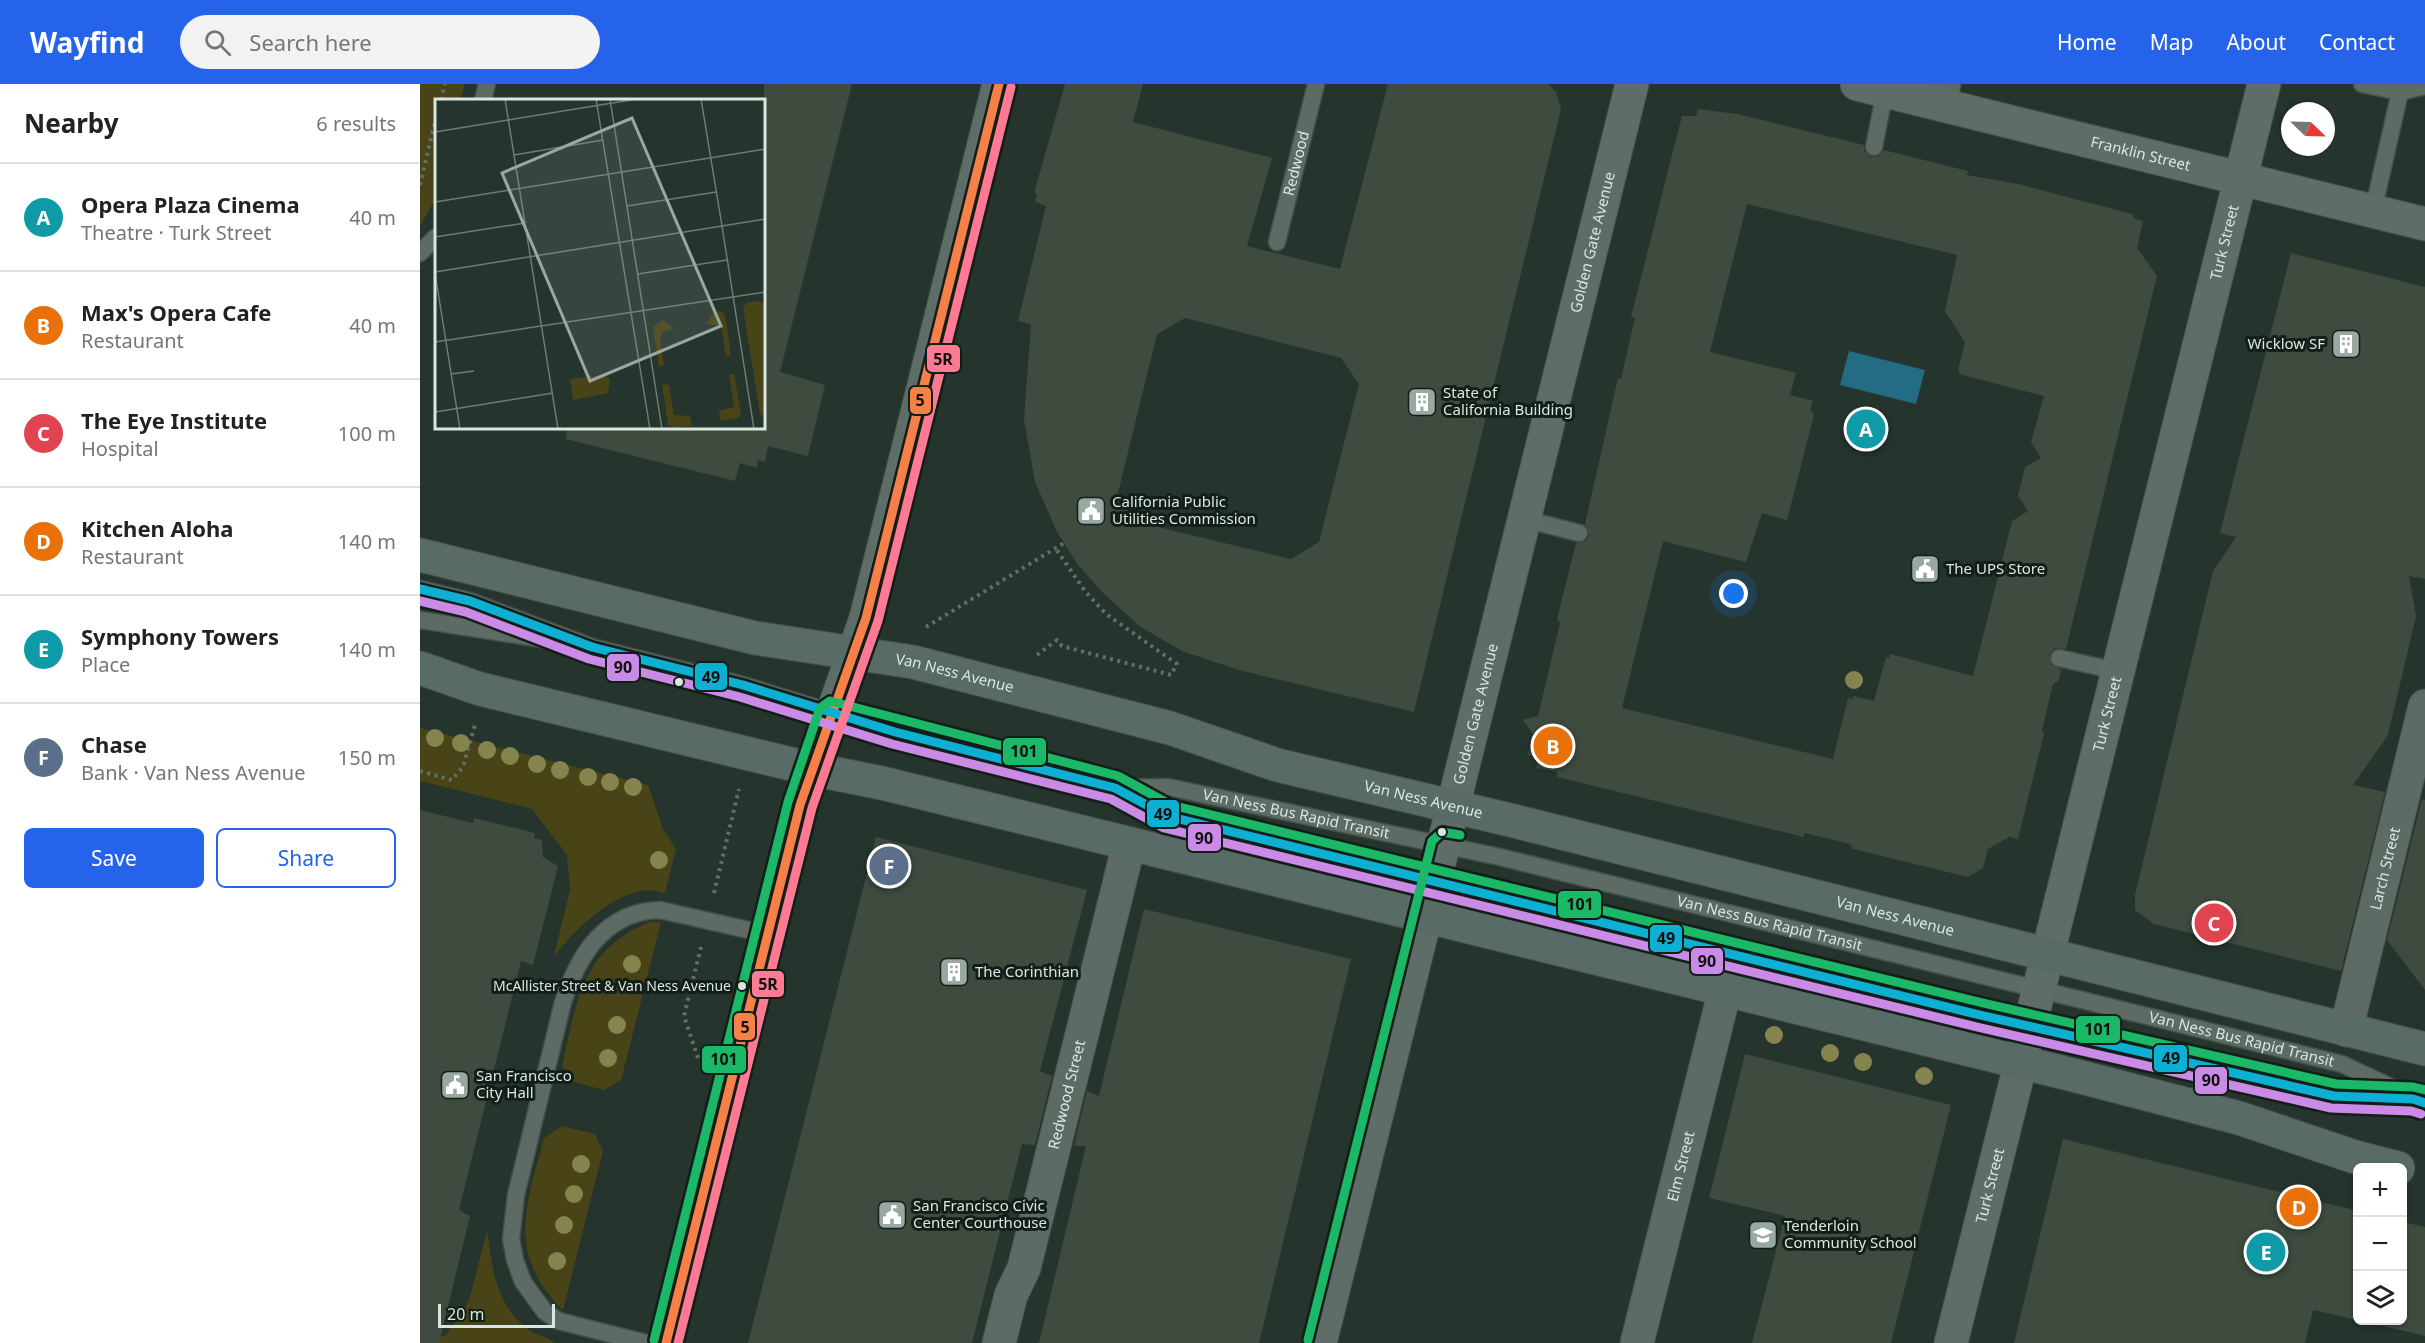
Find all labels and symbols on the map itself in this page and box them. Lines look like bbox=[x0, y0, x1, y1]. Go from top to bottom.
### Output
inset map bbox=[435, 99, 765, 429]
north arrow bbox=[2281, 102, 2335, 156]
street label: Redwood bbox=[1278, 129, 1313, 198]
street label: Franklin Street bbox=[2089, 131, 2193, 175]
street label: Golden Gate Avenue bbox=[1565, 169, 1619, 315]
street label: Turk Street bbox=[2205, 202, 2243, 282]
building icon: Wicklow SF bbox=[2330, 328, 2362, 360]
place label: Wicklow SF bbox=[2248, 333, 2325, 353]
line badge: 5R bbox=[926, 344, 961, 373]
text: 5R bbox=[933, 348, 953, 370]
place label: State of California Building bbox=[1443, 382, 1573, 419]
line badge: 5 bbox=[909, 386, 932, 415]
building icon: State of California Building bbox=[1406, 386, 1438, 418]
text: 5 bbox=[915, 389, 925, 411]
pin: A bbox=[1846, 406, 1886, 452]
place label: California Public Utilities Commission bbox=[1112, 491, 1256, 528]
public building icon: California Public Utilities Commission bbox=[1075, 495, 1107, 527]
public building icon: The UPS Store bbox=[1909, 553, 1941, 585]
place label: The UPS Store bbox=[1946, 558, 2045, 578]
your location bbox=[1719, 579, 1748, 608]
street label: Golden Gate Avenue bbox=[1448, 641, 1502, 786]
street label: Van Ness Avenue bbox=[894, 648, 1016, 696]
line badge: 90 bbox=[606, 653, 640, 682]
text: 90 bbox=[614, 656, 632, 678]
line badge: 49 bbox=[694, 662, 728, 691]
text: 49 bbox=[702, 666, 720, 688]
street label: Turk Street bbox=[2087, 674, 2125, 754]
unlabelled marker bbox=[673, 676, 685, 688]
pin: B bbox=[1534, 724, 1572, 768]
line badge: 101 bbox=[1002, 737, 1047, 766]
text: 101 bbox=[1010, 740, 1038, 762]
street label: Van Ness Avenue bbox=[1362, 775, 1485, 822]
street label: Van Ness Bus Rapid Transit bbox=[1201, 784, 1392, 843]
line badge: 49 bbox=[1146, 799, 1180, 828]
text: 49 bbox=[1154, 803, 1172, 825]
line badge: 90 bbox=[1187, 823, 1222, 852]
street label: Larch Street bbox=[2365, 824, 2404, 912]
unlabelled marker bbox=[1436, 826, 1448, 838]
text: 90 bbox=[1195, 827, 1213, 849]
pin: F bbox=[870, 844, 908, 888]
line badge: 101 bbox=[1557, 890, 1602, 919]
street label: Van Ness Bus Rapid Transit bbox=[1675, 890, 1865, 955]
street label: Van Ness Avenue bbox=[1834, 891, 1957, 940]
text: 101 bbox=[1566, 893, 1594, 915]
pin: C bbox=[2194, 900, 2234, 946]
line badge: 49 bbox=[1649, 924, 1683, 953]
text: 49 bbox=[1657, 927, 1675, 949]
line badge: 90 bbox=[1690, 947, 1724, 975]
text: 90 bbox=[1698, 950, 1716, 972]
building icon: The Corinthian bbox=[938, 956, 970, 988]
place label: The Corinthian bbox=[975, 961, 1079, 981]
line badge: 5R bbox=[751, 970, 785, 998]
text: 5R bbox=[758, 973, 778, 995]
place label: McAllister Street & Van Ness Avenue bbox=[493, 976, 731, 995]
marker: McAllister Street & Van Ness Avenue bbox=[736, 980, 748, 992]
street label: Van Ness Bus Rapid Transit bbox=[2147, 1006, 2337, 1071]
line badge: 5 bbox=[733, 1012, 756, 1041]
line badge: 101 bbox=[2075, 1015, 2121, 1044]
text: 5 bbox=[740, 1016, 750, 1038]
text: 101 bbox=[2084, 1018, 2112, 1040]
street label: Redwood Street bbox=[1043, 1037, 1089, 1151]
line badge: 49 bbox=[2153, 1044, 2188, 1073]
line badge: 101 bbox=[701, 1045, 747, 1074]
text: 49 bbox=[2162, 1047, 2180, 1069]
text: 101 bbox=[710, 1048, 738, 1070]
place label: San Francisco City Hall bbox=[476, 1065, 572, 1102]
line badge: 90 bbox=[2194, 1066, 2228, 1095]
public building icon: San Francisco City Hall bbox=[439, 1069, 471, 1101]
text: 90 bbox=[2202, 1069, 2220, 1091]
street label: Elm Street bbox=[1662, 1128, 1699, 1204]
street label: Turk Street bbox=[1970, 1145, 2008, 1225]
pin: D bbox=[2280, 1184, 2318, 1230]
place label: San Francisco Civic Center Courthouse bbox=[913, 1195, 1047, 1232]
public building icon: San Francisco Civic Center Courthouse bbox=[876, 1199, 908, 1231]
place label: Tenderloin Community School bbox=[1784, 1215, 1917, 1252]
school or university icon: Tenderloin Community School bbox=[1747, 1219, 1779, 1251]
pin: E bbox=[2246, 1230, 2286, 1274]
scale bar bbox=[438, 1301, 555, 1328]

